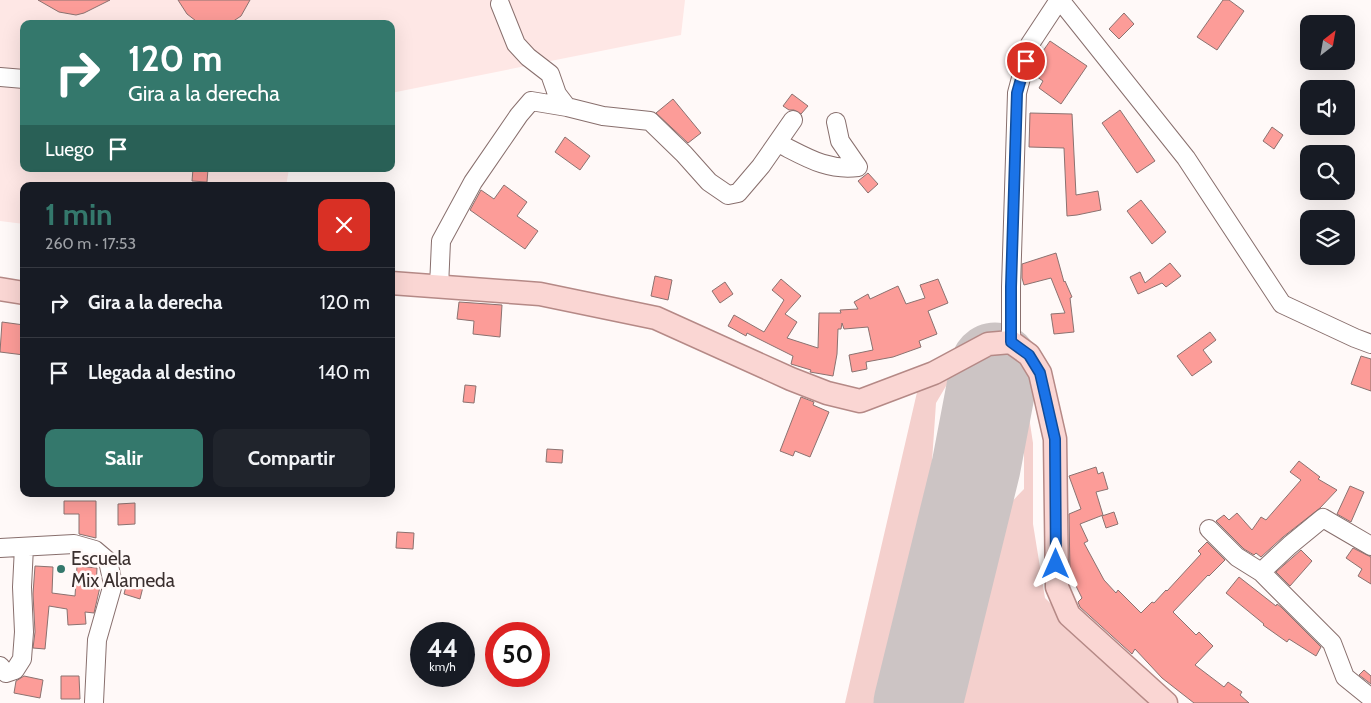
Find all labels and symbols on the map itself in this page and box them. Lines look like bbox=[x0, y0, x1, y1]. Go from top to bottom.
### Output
north arrow bbox=[1300, 15, 1355, 70]
pin bbox=[1005, 40, 1047, 82]
position arrow bbox=[1029, 537, 1081, 589]
place label: Escuela Mix Alameda bbox=[71, 547, 175, 592]
marker: Escuela Mix Alameda bbox=[55, 563, 67, 575]
speed limit sign: 50 bbox=[485, 622, 550, 687]

